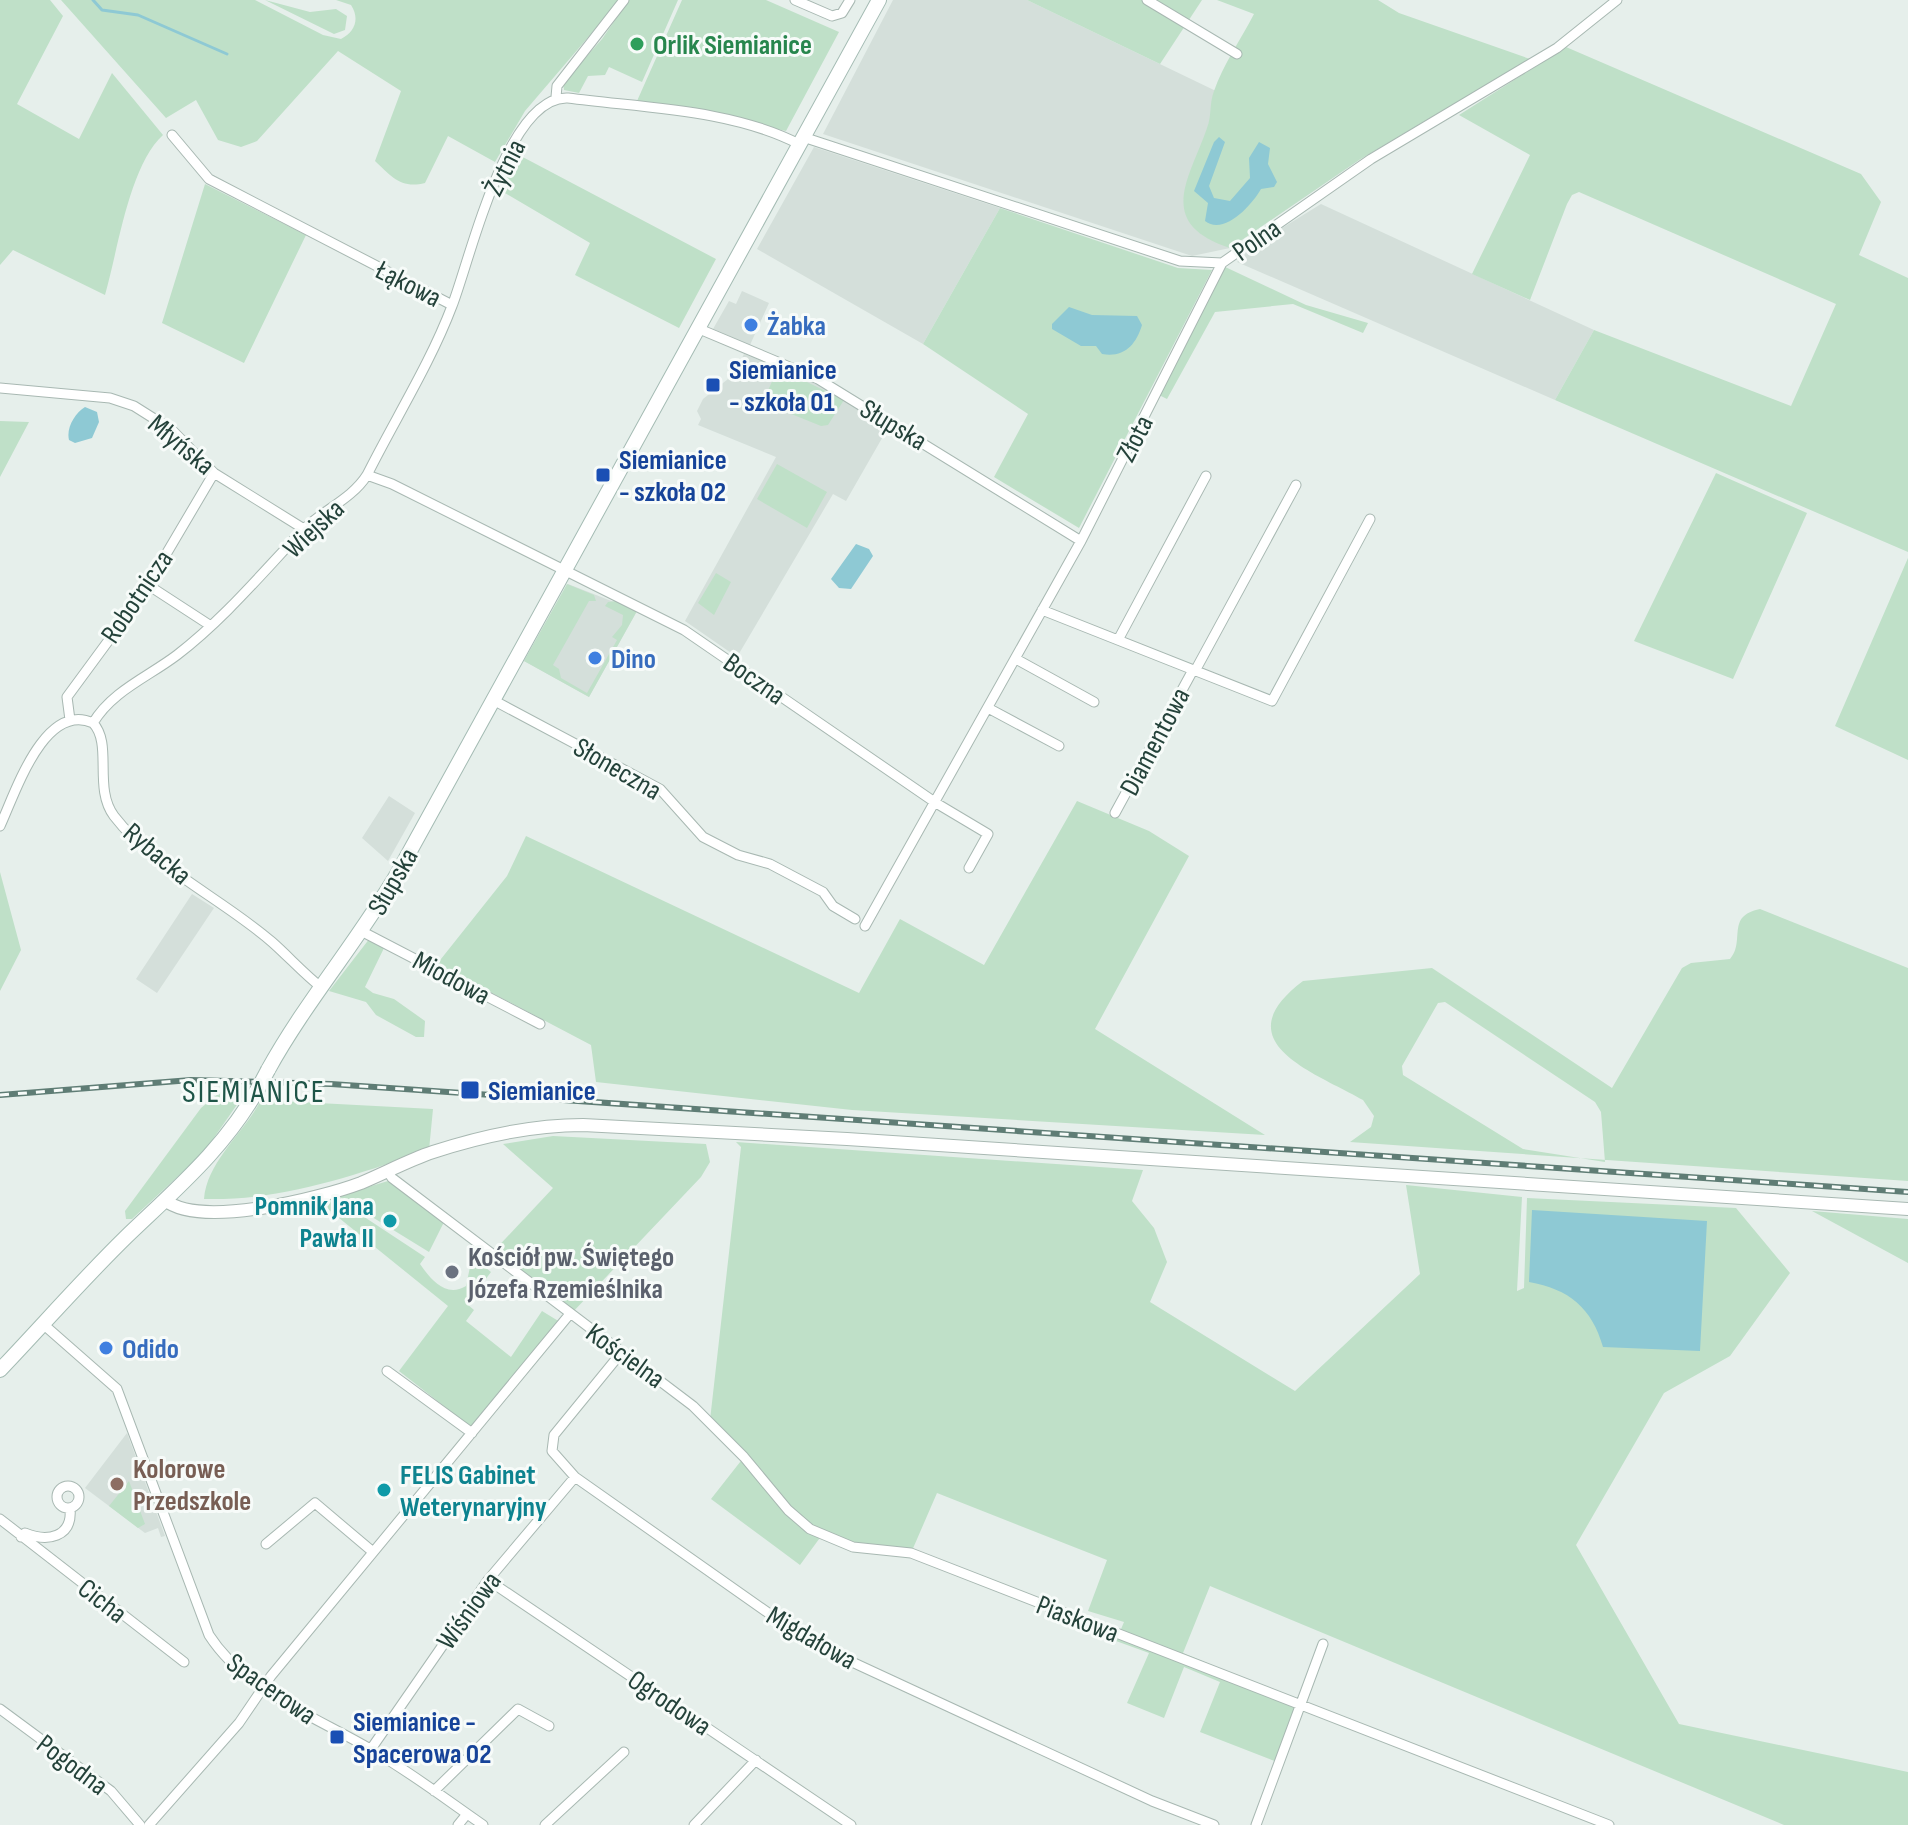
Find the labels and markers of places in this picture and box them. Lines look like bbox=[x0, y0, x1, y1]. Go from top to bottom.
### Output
place label: Orlik Siemianice bbox=[653, 29, 812, 62]
marker: Orlik Siemianice bbox=[628, 35, 646, 53]
place label: Żabka bbox=[767, 310, 826, 343]
marker: Żabka bbox=[742, 316, 760, 334]
place label: Siemianice - szkoła 01 bbox=[729, 354, 837, 419]
marker: Siemianice - szkoła 01 bbox=[704, 376, 722, 394]
place label: Siemianice - szkoła 02 bbox=[619, 444, 727, 509]
marker: Siemianice - szkoła 02 bbox=[594, 466, 612, 484]
place label: Dino bbox=[611, 643, 656, 676]
marker: Dino bbox=[586, 649, 604, 667]
place label: Siemianice bbox=[488, 1075, 596, 1108]
marker: Siemianice bbox=[459, 1079, 481, 1101]
place label: Pomnik Jana Pawła II bbox=[255, 1190, 374, 1255]
marker: Pomnik Jana Pawła II bbox=[381, 1212, 399, 1230]
place label: Kościół pw. Świętego Józefa Rzemieślnika bbox=[467, 1241, 674, 1306]
marker: Kościół pw. Świętego Józefa Rzemieślnika bbox=[443, 1263, 461, 1281]
place label: Odido bbox=[122, 1333, 179, 1366]
marker: Odido bbox=[97, 1339, 115, 1357]
place label: Kolorowe Przedszkole bbox=[133, 1453, 251, 1518]
place label: FELIS Gabinet Weterynaryjny bbox=[400, 1459, 547, 1524]
marker: Kolorowe Przedszkole bbox=[108, 1475, 126, 1493]
marker: FELIS Gabinet Weterynaryjny bbox=[375, 1481, 393, 1499]
place label: Siemianice - Spacerowa 02 bbox=[353, 1706, 491, 1771]
marker: Siemianice - Spacerowa 02 bbox=[328, 1728, 346, 1746]

